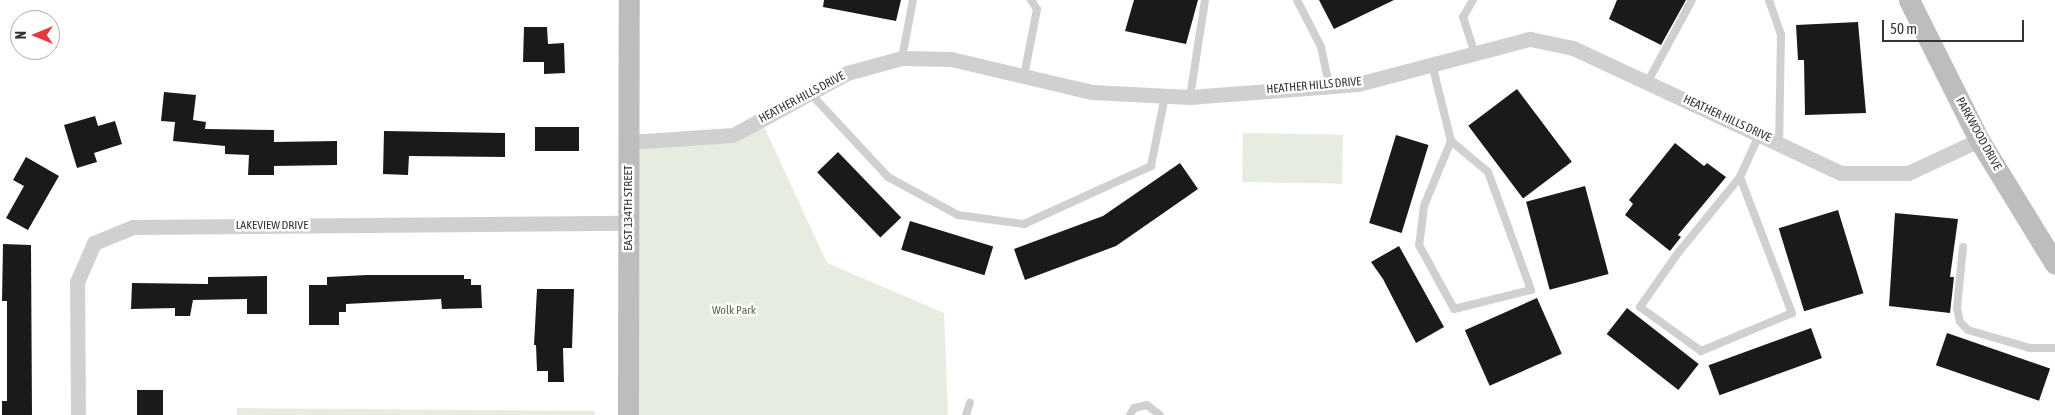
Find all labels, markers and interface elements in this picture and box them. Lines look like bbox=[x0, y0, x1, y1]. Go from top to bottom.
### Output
north arrow bbox=[10, 10, 60, 60]
scale bar bbox=[1885, 10, 2028, 42]
text: 50 m bbox=[1890, 20, 1917, 37]
text: N bbox=[13, 31, 29, 39]
street label: HEATHER HILLS DRIVE bbox=[757, 69, 847, 127]
street label: HEATHER HILLS DRIVE bbox=[1266, 75, 1362, 97]
street label: HEATHER HILLS DRIVE bbox=[1681, 92, 1773, 146]
street label: PARKWOOD DRIVE bbox=[1952, 95, 2004, 173]
street label: EAST 134TH STREET bbox=[622, 165, 636, 251]
street label: LAKEVIEW DRIVE bbox=[236, 219, 308, 233]
park label: Wolk Park bbox=[712, 304, 756, 318]

